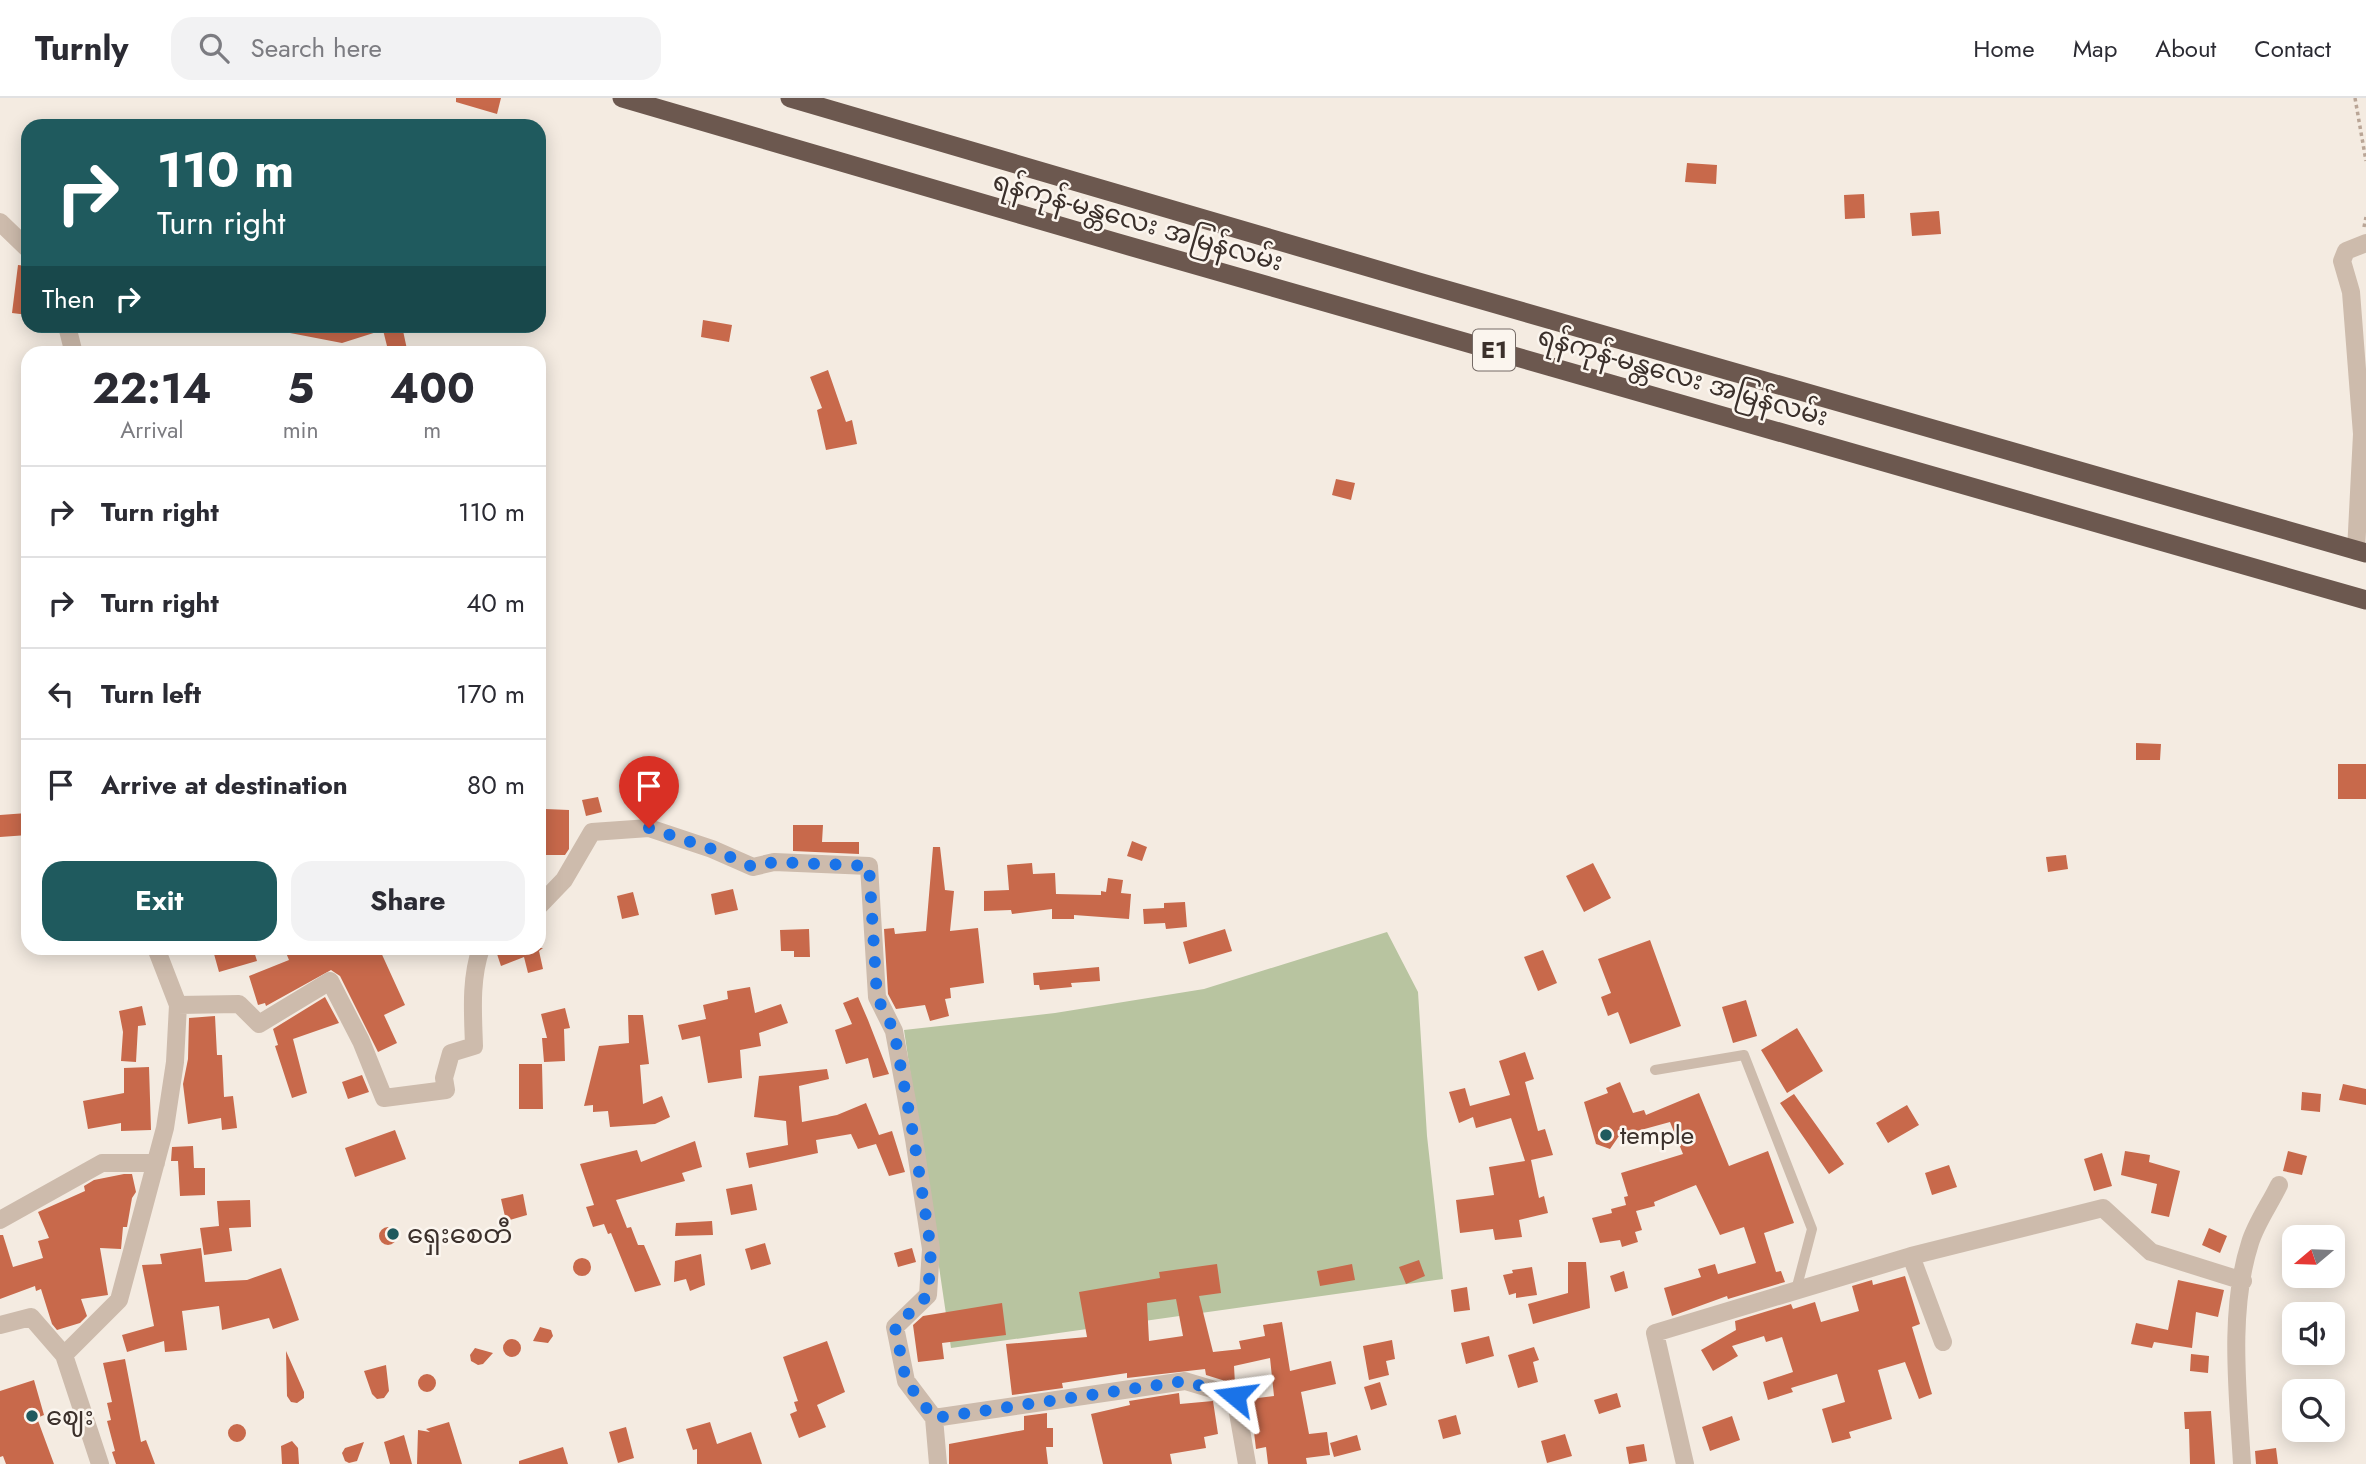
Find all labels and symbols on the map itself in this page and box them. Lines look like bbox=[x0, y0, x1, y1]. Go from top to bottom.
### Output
street label: ရန်ကုန်-မန္တလေး အမြန်လမ်း bbox=[988, 161, 1288, 283]
street label: ရန်ကုန်-မန္တလေး အမြန်လမ်း bbox=[1533, 316, 1833, 438]
road number: E1 bbox=[1473, 330, 1515, 370]
pin bbox=[619, 756, 679, 828]
place label: temple bbox=[1620, 1116, 1694, 1154]
marker: temple bbox=[1598, 1127, 1614, 1143]
place label: ရှေးစေတီ bbox=[407, 1215, 513, 1255]
north arrow bbox=[2282, 1225, 2345, 1288]
marker: ရှေးစေတီ bbox=[385, 1226, 401, 1242]
position arrow bbox=[1198, 1359, 1272, 1433]
place label: ဈေး bbox=[46, 1397, 94, 1437]
marker: ဈေး bbox=[24, 1408, 40, 1424]

